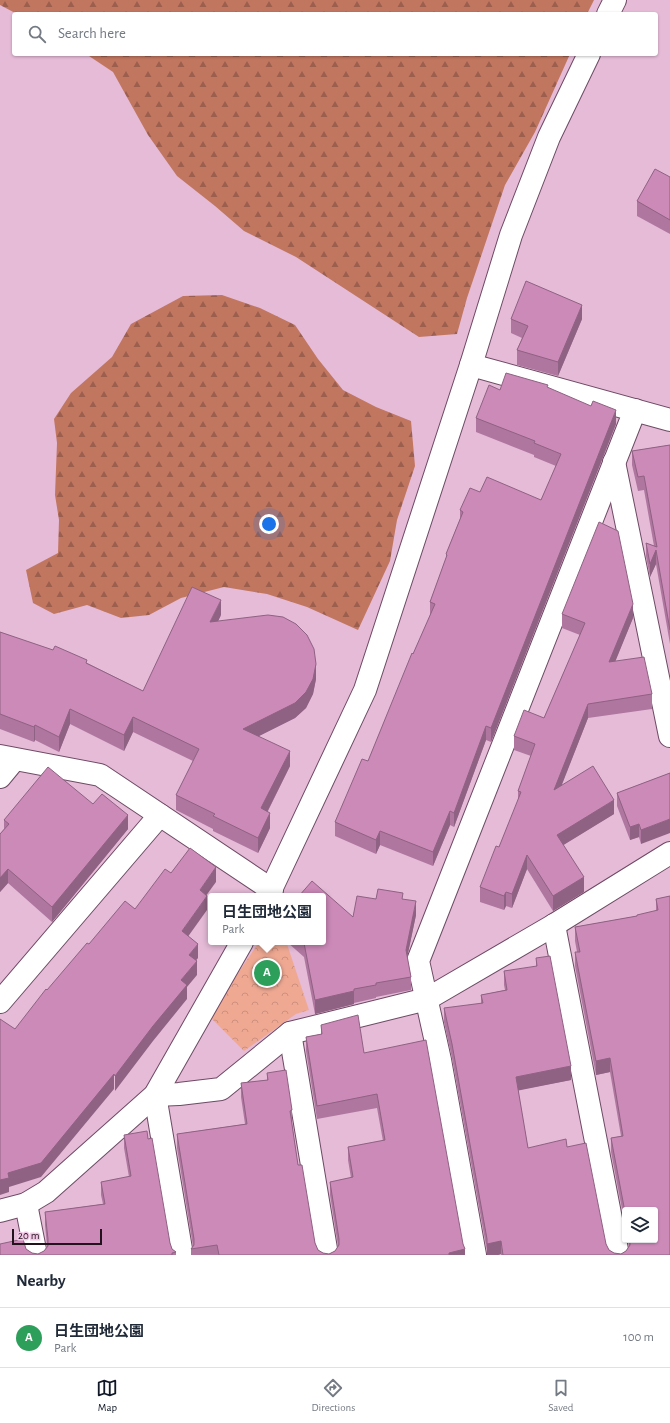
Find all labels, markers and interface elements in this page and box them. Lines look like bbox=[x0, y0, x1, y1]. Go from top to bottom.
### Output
search box bbox=[12, 12, 658, 56]
icon: search bbox=[26, 23, 48, 45]
text: Search here bbox=[58, 26, 126, 41]
your location bbox=[259, 514, 279, 534]
popup bbox=[208, 893, 326, 945]
text: 日生団地公園 bbox=[222, 905, 312, 920]
text: Park bbox=[222, 923, 244, 936]
pin: A bbox=[254, 958, 280, 988]
map controls bbox=[622, 1207, 658, 1243]
button: layers bbox=[622, 1207, 658, 1243]
scale bar bbox=[12, 1227, 102, 1246]
text: 20 m bbox=[18, 1230, 39, 1241]
text: Nearby bbox=[16, 1272, 66, 1289]
text: 日生団地公園 bbox=[54, 1324, 144, 1339]
text: A bbox=[25, 1331, 33, 1344]
text: 100 m bbox=[623, 1331, 654, 1344]
text: Park bbox=[54, 1342, 76, 1355]
tab: Map bbox=[96, 1377, 118, 1414]
tab: Directions bbox=[311, 1377, 355, 1414]
tab: Saved bbox=[548, 1377, 573, 1414]

